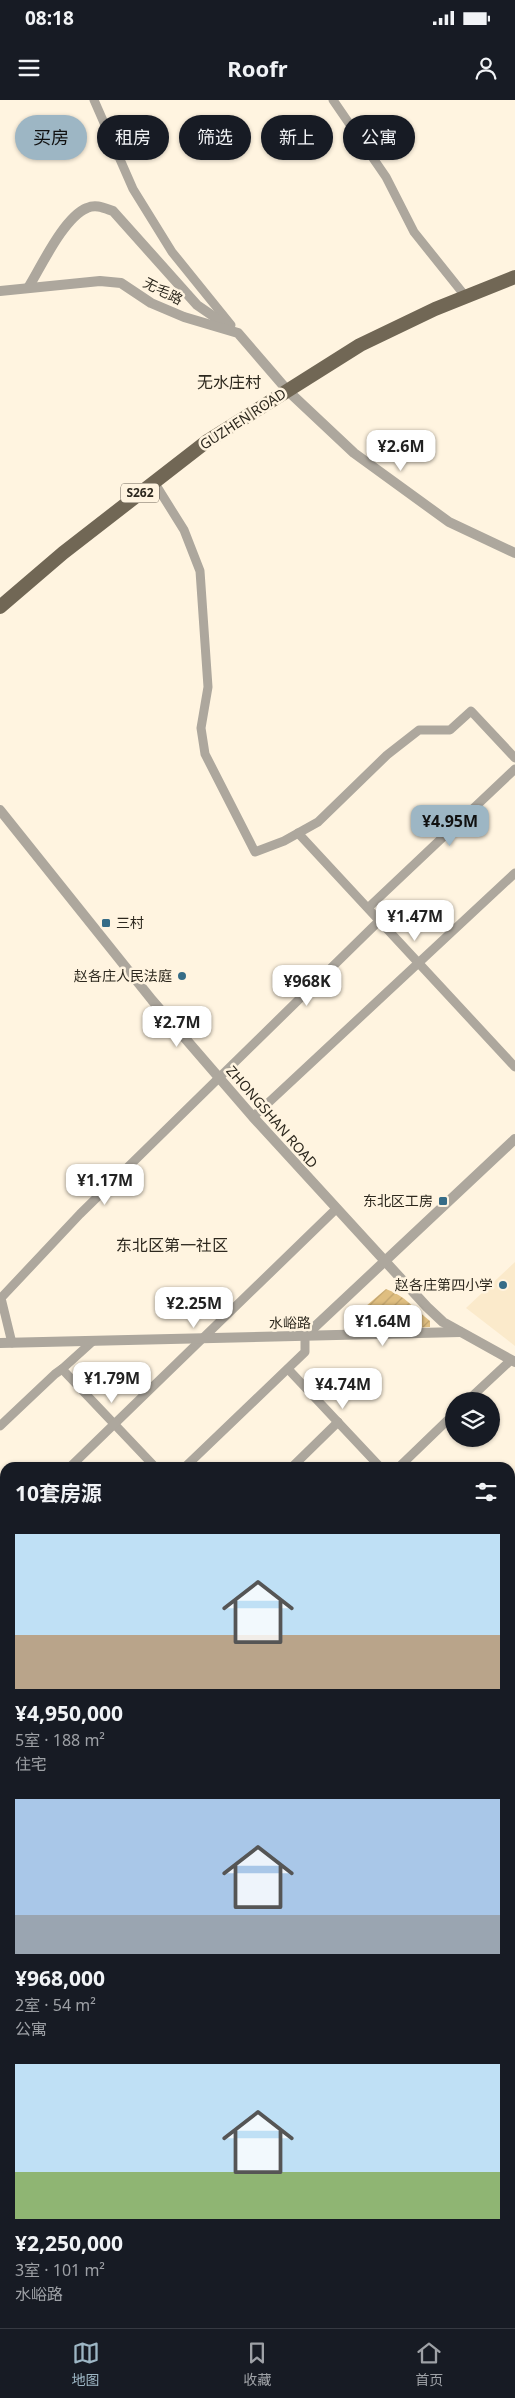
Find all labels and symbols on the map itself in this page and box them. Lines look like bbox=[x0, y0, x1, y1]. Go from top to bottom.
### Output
street label: 无毛路 bbox=[140, 273, 186, 309]
district label: 无水庄村 bbox=[197, 371, 261, 393]
street label: GUZHEN ROAD bbox=[196, 384, 290, 454]
pin: ¥2.6M bbox=[366, 430, 436, 472]
road number: S262 bbox=[121, 483, 159, 502]
pin: ¥4.95M bbox=[409, 804, 491, 847]
pin: ¥1.47M bbox=[374, 900, 456, 942]
place label: 三村 bbox=[116, 913, 144, 932]
marker: 三村 bbox=[100, 917, 112, 929]
pin: ¥968K bbox=[272, 964, 342, 1007]
place label: 赵各庄人民法庭 bbox=[73, 966, 172, 985]
marker: 赵各庄人民法庭 bbox=[176, 970, 188, 982]
pin: ¥2.7M bbox=[142, 1006, 212, 1048]
street label: ZHONGSHAN ROAD bbox=[223, 1061, 322, 1172]
pin: ¥1.17M bbox=[64, 1164, 146, 1206]
place label: 东北区工房 bbox=[363, 1191, 433, 1210]
marker: 东北区工房 bbox=[437, 1195, 449, 1207]
district label: 东北区第一社区 bbox=[116, 1234, 228, 1256]
place label: 赵各庄第四小学 bbox=[394, 1275, 493, 1294]
marker: 赵各庄第四小学 bbox=[497, 1279, 509, 1291]
pin: ¥2.25M bbox=[153, 1286, 235, 1329]
pin: ¥1.64M bbox=[342, 1304, 424, 1347]
street label: 水峪路 bbox=[269, 1313, 311, 1332]
pin: ¥1.79M bbox=[71, 1362, 153, 1404]
pin: ¥4.74M bbox=[302, 1368, 384, 1410]

